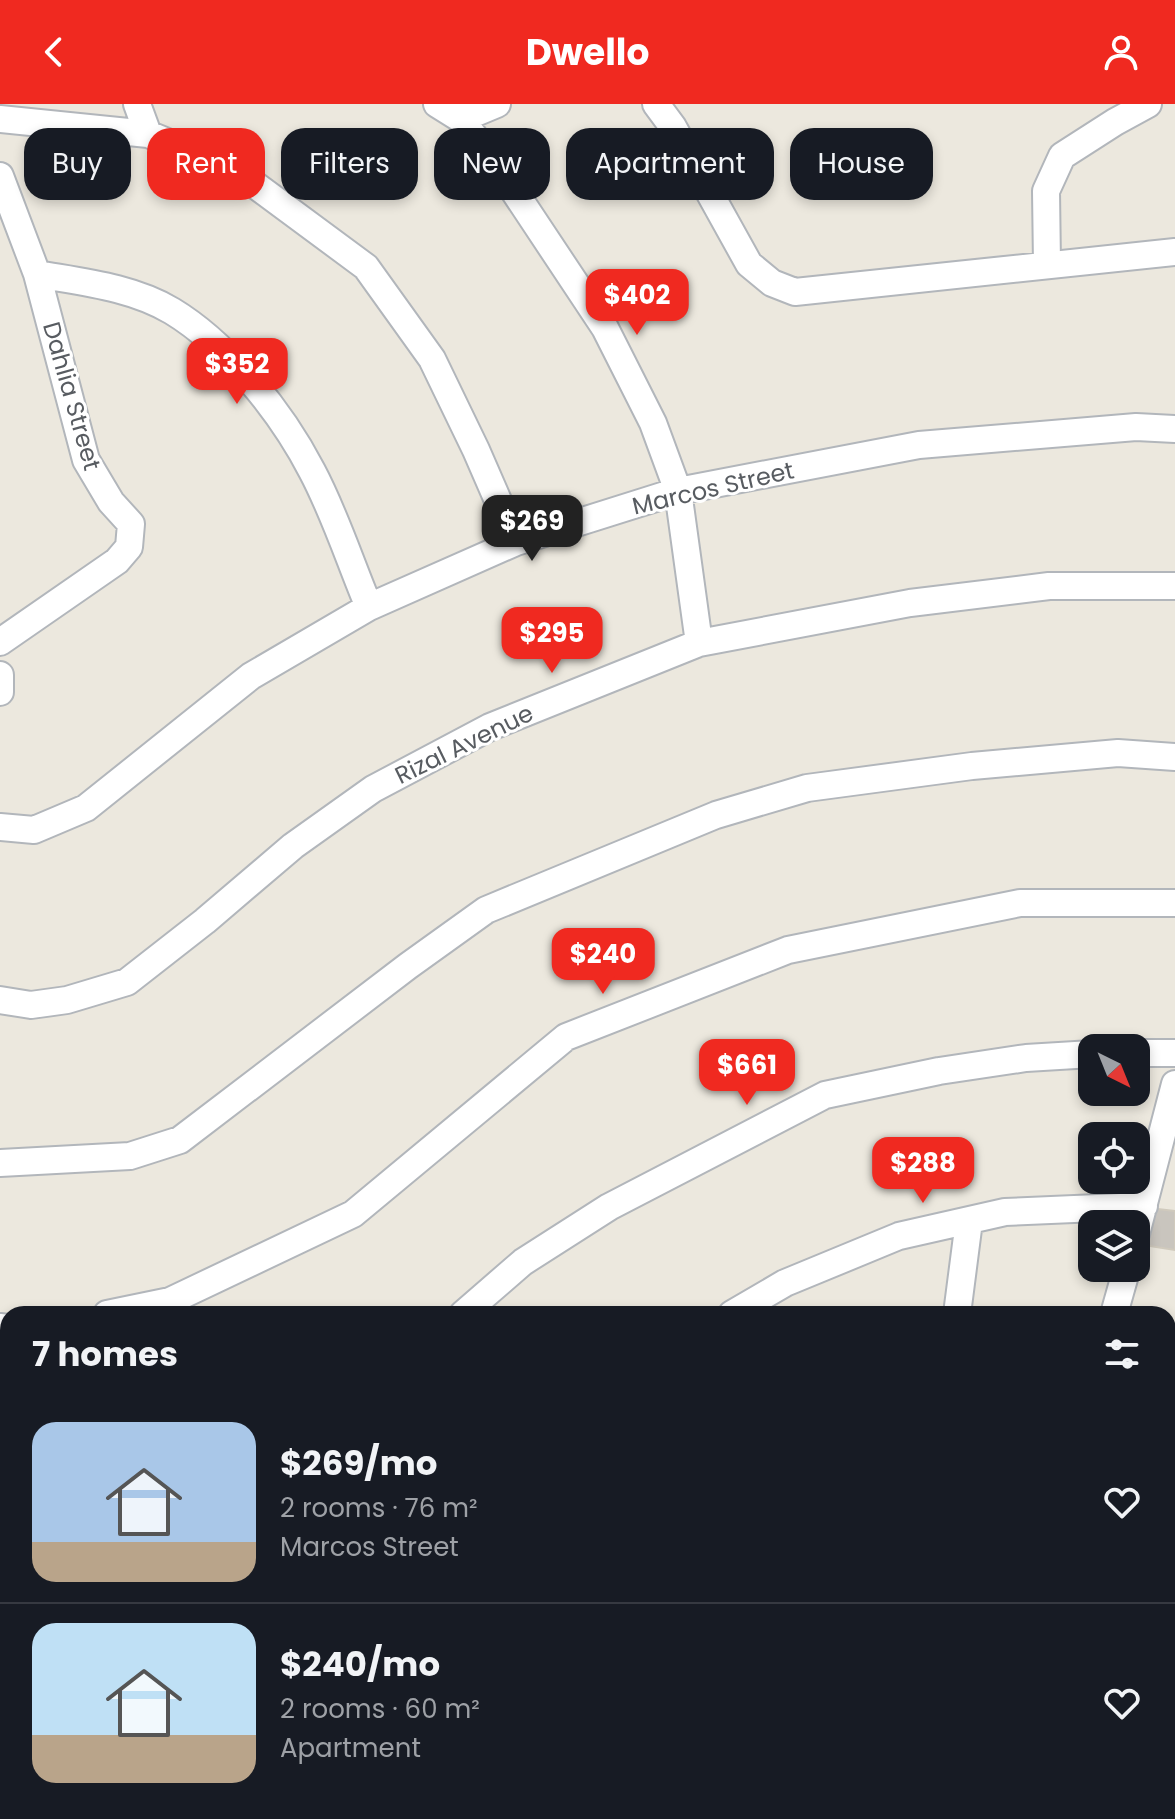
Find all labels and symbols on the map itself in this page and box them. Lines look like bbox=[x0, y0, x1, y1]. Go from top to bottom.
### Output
pin: $402 bbox=[590, 269, 684, 337]
street label: Dahlia Street bbox=[35, 318, 109, 474]
pin: $352 bbox=[190, 338, 284, 406]
street label: Marcos Street bbox=[629, 453, 797, 523]
pin: $269 bbox=[485, 495, 579, 563]
pin: $295 bbox=[505, 607, 599, 675]
street label: Rizal Avenue bbox=[389, 696, 539, 792]
pin: $240 bbox=[556, 928, 650, 996]
north arrow bbox=[1078, 1034, 1150, 1106]
pin: $661 bbox=[700, 1039, 794, 1107]
pin: $288 bbox=[876, 1137, 970, 1205]

